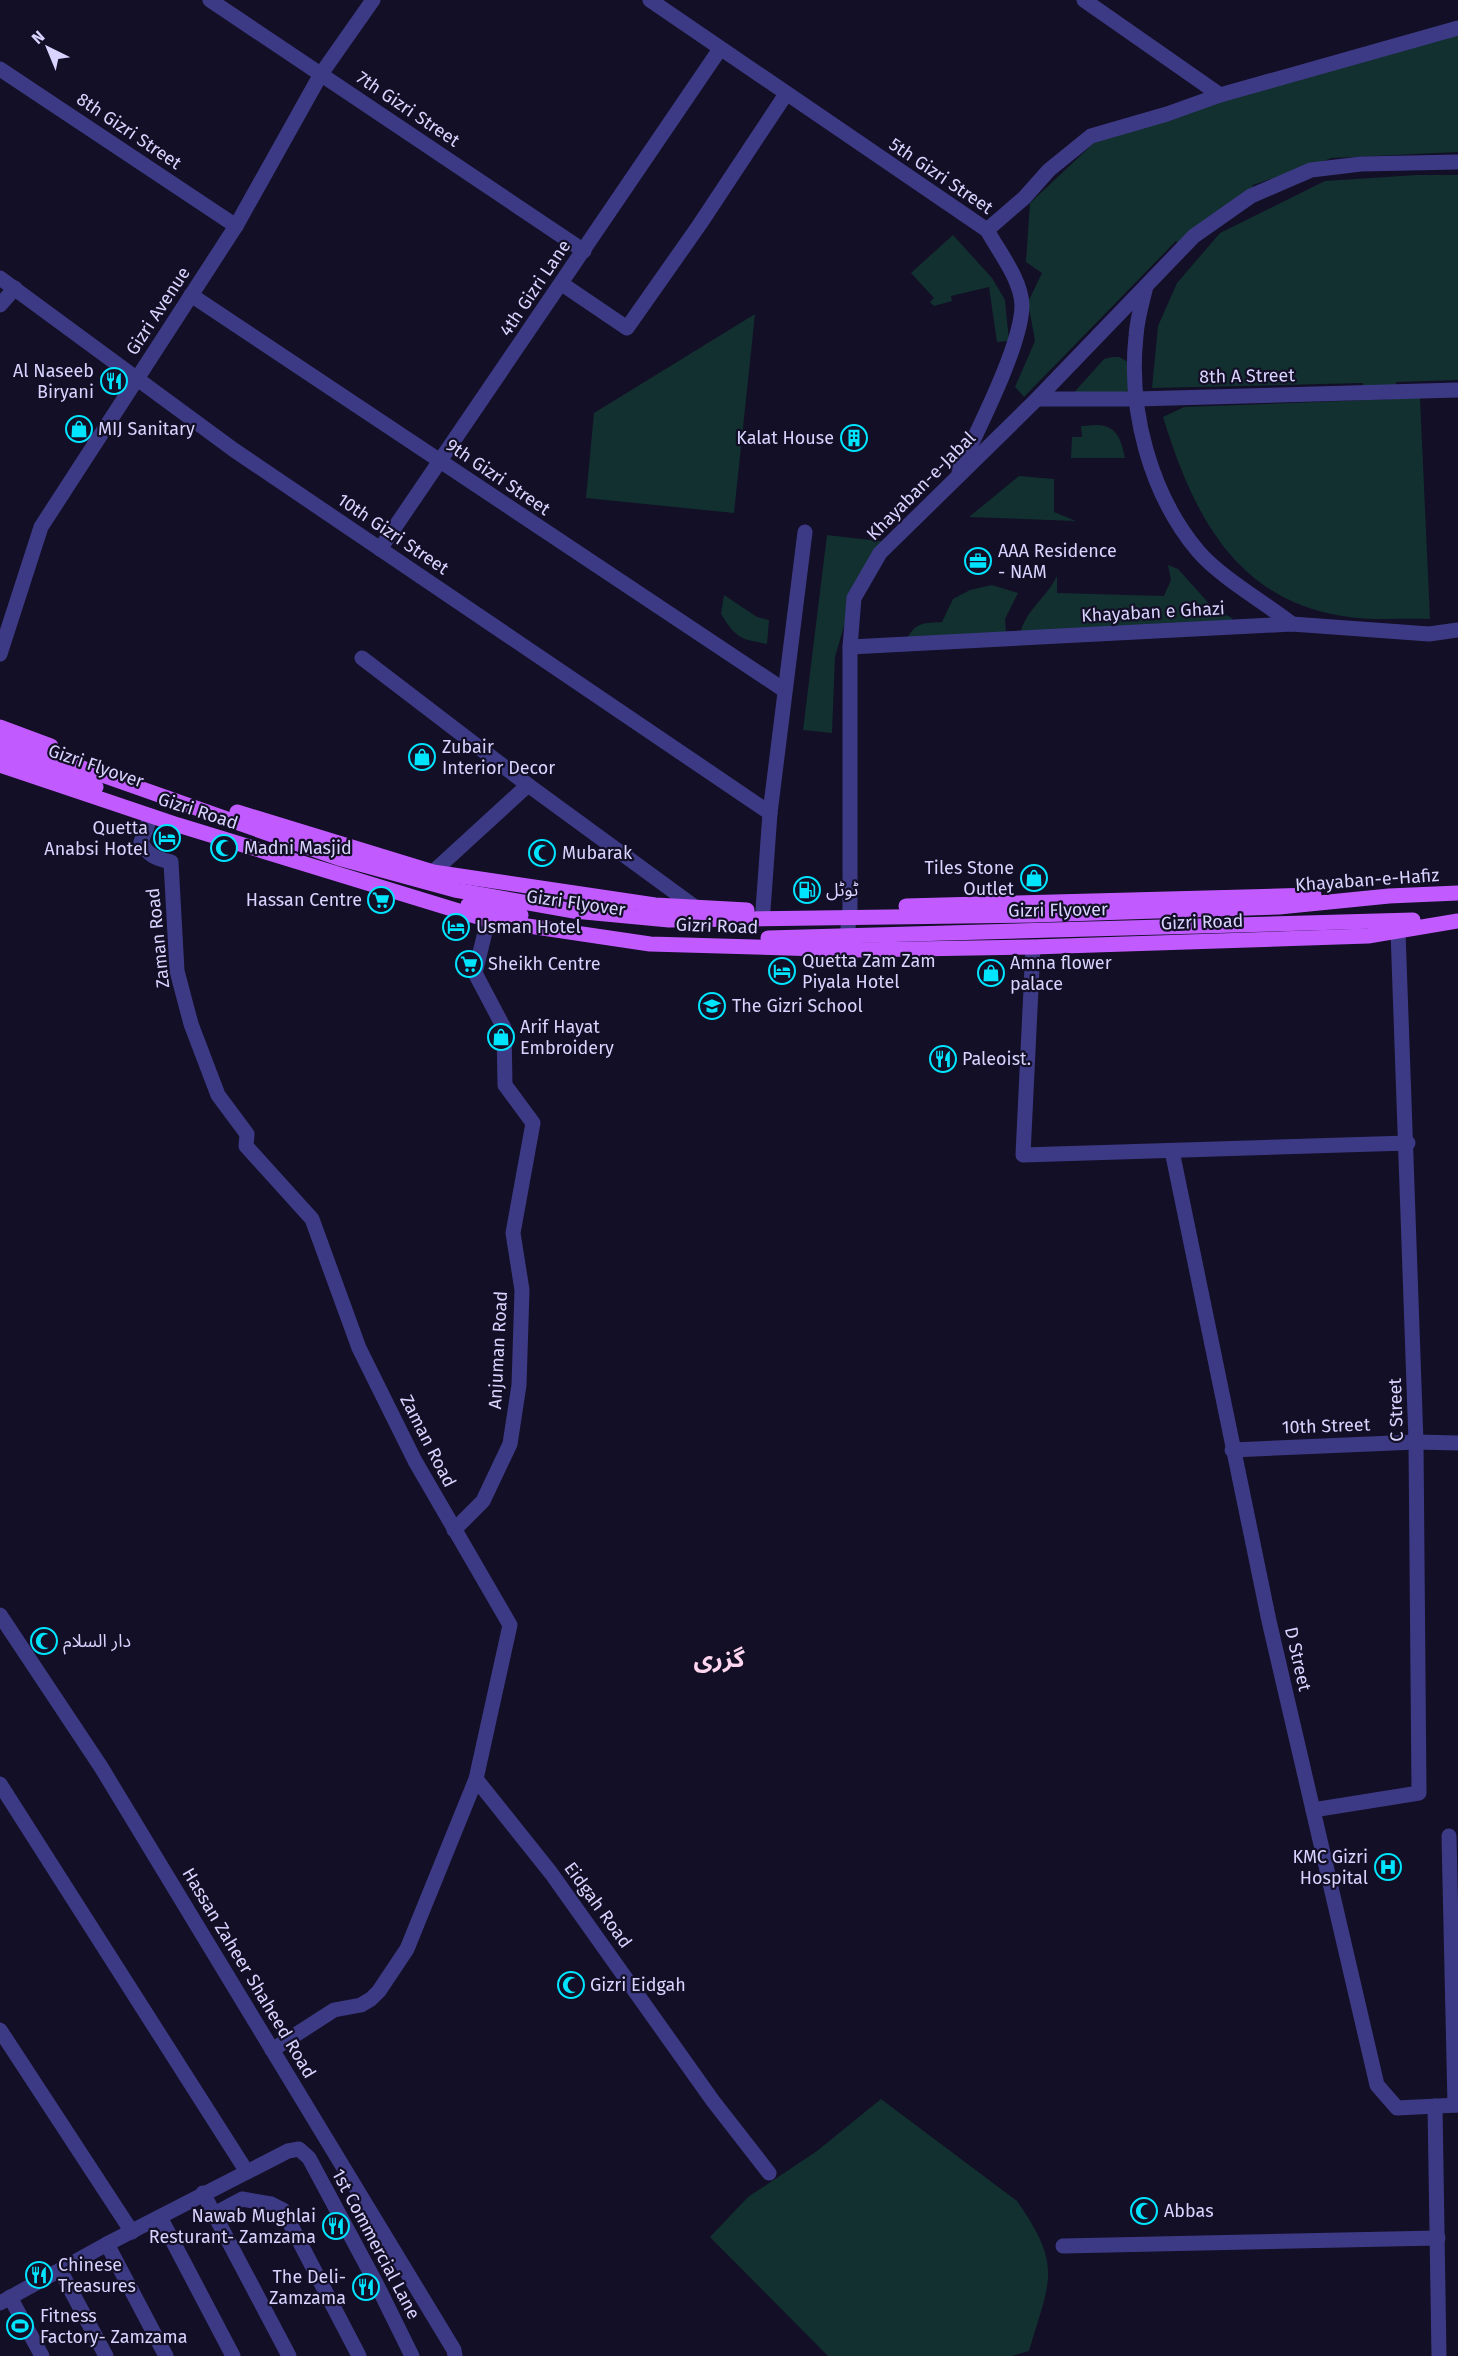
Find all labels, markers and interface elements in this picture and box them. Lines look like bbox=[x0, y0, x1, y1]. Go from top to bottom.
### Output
north arrow bbox=[18, 18, 78, 78]
text: N bbox=[28, 27, 48, 48]
street label: 7th Gizri Street bbox=[352, 66, 464, 152]
street label: 8th Gizri Street bbox=[72, 88, 186, 174]
street label: 5th Gizri Street bbox=[885, 133, 998, 219]
street label: 4th Gizri Lane bbox=[495, 236, 575, 340]
street label: Gizri Avenue bbox=[121, 263, 195, 359]
place label: Al Naseeb Biryani bbox=[13, 360, 94, 403]
street label: 8th A Street bbox=[1199, 364, 1296, 388]
restaurant icon: Al Naseeb Biryani bbox=[99, 366, 129, 396]
shop icon: MIJ Sanitary bbox=[64, 414, 94, 444]
place label: MIJ Sanitary bbox=[98, 418, 195, 440]
building icon: Kalat House bbox=[839, 423, 869, 453]
place label: Kalat House bbox=[736, 427, 834, 449]
street label: Khayaban-e-Jabal bbox=[862, 427, 980, 545]
street label: 9th Gizri Street bbox=[442, 434, 555, 520]
street label: 10th Gizri Street bbox=[333, 489, 453, 580]
place label: AAA Residence - NAM bbox=[998, 540, 1117, 583]
office icon: AAA Residence - NAM bbox=[963, 546, 993, 576]
street label: Khayaban e Ghazi bbox=[1081, 597, 1225, 627]
place label: Zubair Interior Decor bbox=[442, 736, 555, 779]
street label: Gizri Flyover bbox=[45, 739, 147, 793]
shop icon: Zubair Interior Decor bbox=[407, 742, 437, 772]
street label: Gizri Road bbox=[155, 788, 241, 834]
place label: Quetta Anabsi Hotel bbox=[44, 817, 148, 860]
hotel icon: Quetta Anabsi Hotel bbox=[152, 823, 182, 853]
mosque icon: Madni Masjid bbox=[209, 833, 239, 863]
place label: Madni Masjid bbox=[244, 837, 352, 859]
mosque icon: Mubarak bbox=[527, 838, 557, 868]
place label: Mubarak bbox=[562, 842, 633, 864]
place label: Tiles Stone Outlet bbox=[925, 857, 1014, 900]
shop icon: Tiles Stone Outlet bbox=[1019, 863, 1049, 893]
street label: Khayaban-e-Hafiz bbox=[1294, 864, 1440, 896]
fuel station icon: ٹوٹل bbox=[792, 875, 822, 905]
place label: ٹوٹل bbox=[826, 879, 859, 901]
supermarket icon: Hassan Centre bbox=[366, 885, 396, 915]
street label: Gizri Flyover bbox=[525, 885, 627, 921]
street label: Zaman Road bbox=[142, 887, 174, 989]
place label: Hassan Centre bbox=[246, 889, 362, 911]
street label: Gizri Flyover bbox=[1008, 898, 1108, 922]
street label: Gizri Road bbox=[1160, 910, 1244, 934]
hotel icon: Usman Hotel bbox=[441, 912, 471, 942]
street label: Gizri Road bbox=[675, 914, 759, 938]
place label: Usman Hotel bbox=[476, 916, 581, 938]
supermarket icon: Sheikh Centre bbox=[454, 949, 484, 979]
place label: Quetta Zam Zam Piyala Hotel bbox=[802, 950, 936, 993]
place label: Amna flower palace bbox=[1010, 952, 1112, 995]
place label: Sheikh Centre bbox=[488, 953, 601, 975]
hotel icon: Quetta Zam Zam Piyala Hotel bbox=[767, 956, 797, 986]
shop icon: Amna flower palace bbox=[976, 958, 1006, 988]
school or university icon: The Gizri School bbox=[697, 991, 727, 1021]
place label: The Gizri School bbox=[732, 995, 863, 1017]
place label: Arif Hayat Embroidery bbox=[520, 1016, 614, 1059]
shop icon: Arif Hayat Embroidery bbox=[486, 1022, 516, 1052]
restaurant icon: Paleoist. bbox=[928, 1044, 958, 1074]
place label: Paleoist. bbox=[962, 1048, 1031, 1070]
street label: Anjuman Road bbox=[484, 1290, 512, 1410]
street label: C Street bbox=[1384, 1377, 1408, 1442]
street label: Zaman Road bbox=[395, 1391, 461, 1491]
street label: 10th Street bbox=[1281, 1413, 1371, 1439]
street label: D Street bbox=[1280, 1625, 1316, 1694]
mosque icon: دار السلام bbox=[29, 1626, 59, 1656]
place label: دار السلام bbox=[63, 1630, 131, 1655]
district label: گزری bbox=[693, 1645, 746, 1673]
place label: KMC Gizri Hospital bbox=[1292, 1846, 1368, 1889]
hospital icon: KMC Gizri Hospital bbox=[1373, 1852, 1403, 1882]
street label: Eidgah Road bbox=[559, 1858, 637, 1952]
street label: Hassan Zaheer Shaheed Road bbox=[177, 1864, 321, 2082]
mosque icon: Gizri Eidgah bbox=[556, 1970, 586, 2000]
place label: Gizri Eidgah bbox=[590, 1974, 686, 1996]
street label: 1st Commercial Lane bbox=[327, 2165, 425, 2323]
mosque icon: Abbas bbox=[1129, 2196, 1159, 2226]
place label: Abbas bbox=[1164, 2200, 1214, 2222]
place label: Nawab Mughlai Resturant- Zamzama bbox=[149, 2205, 316, 2248]
restaurant icon: Nawab Mughlai Resturant- Zamzama bbox=[321, 2211, 351, 2241]
place label: Chinese Treasures bbox=[58, 2254, 136, 2297]
restaurant icon: Chinese Treasures bbox=[24, 2260, 54, 2290]
place label: The Deli- Zamzama bbox=[269, 2266, 346, 2309]
restaurant icon: The Deli- Zamzama bbox=[351, 2272, 381, 2302]
place label: Fitness Factory- Zamzama bbox=[40, 2305, 188, 2348]
sports icon: Fitness Factory- Zamzama bbox=[5, 2311, 35, 2341]

